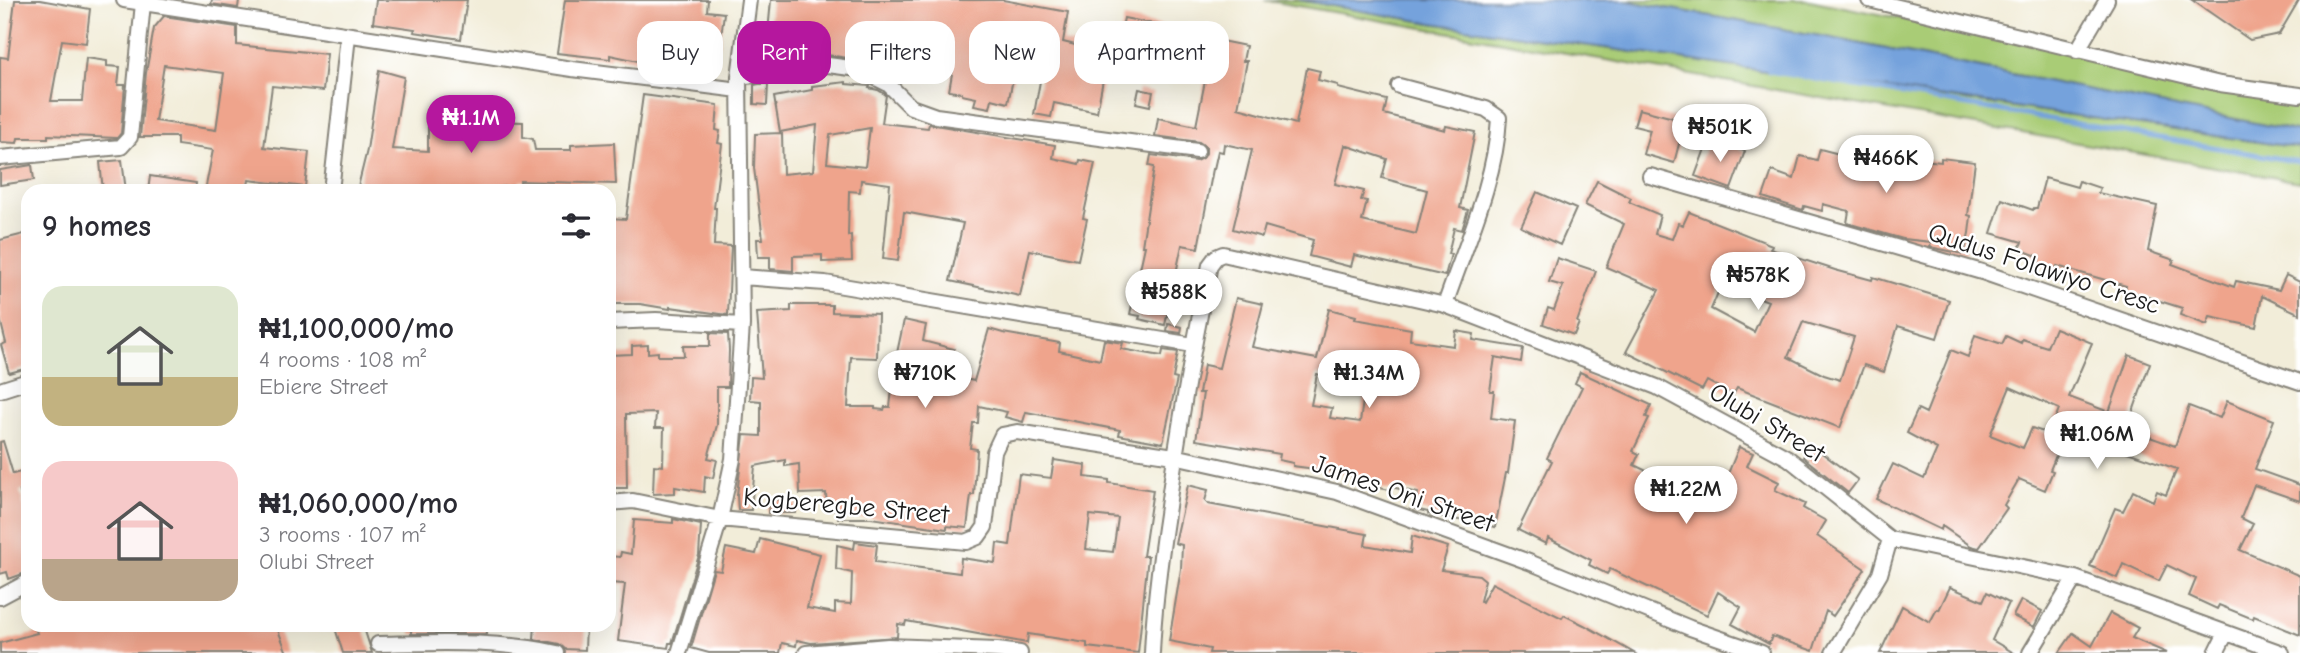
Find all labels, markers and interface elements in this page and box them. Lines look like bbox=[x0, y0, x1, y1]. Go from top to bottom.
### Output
chip: Buy bbox=[637, 21, 723, 84]
chip: Rent bbox=[737, 21, 831, 84]
chip: Filters bbox=[845, 21, 955, 84]
chip: New bbox=[969, 21, 1060, 84]
chip: Apartment bbox=[1074, 21, 1229, 84]
pin: ₦1.1M bbox=[422, 96, 520, 155]
text: ₦1.1M bbox=[442, 104, 500, 131]
pin: ₦501K bbox=[1671, 104, 1769, 164]
text: ₦501K bbox=[1688, 113, 1752, 140]
pin: ₦466K bbox=[1837, 136, 1935, 195]
text: ₦466K bbox=[1854, 144, 1918, 171]
icon: filters bbox=[557, 207, 595, 245]
text: 9 homes bbox=[42, 209, 151, 244]
street label: Qudus Folawiyo Cresc bbox=[1924, 217, 2164, 321]
pin: ₦578K bbox=[1709, 252, 1807, 312]
text: ₦578K bbox=[1726, 261, 1790, 288]
pin: ₦588K bbox=[1125, 270, 1223, 329]
text: ₦588K bbox=[1141, 278, 1207, 305]
text: ₦1,100,000/mo bbox=[259, 311, 454, 346]
icon: home bbox=[98, 314, 182, 398]
text: 4 rooms · 108 m² bbox=[259, 346, 426, 373]
pin: ₦710K bbox=[876, 350, 974, 410]
pin: ₦1.34M bbox=[1312, 350, 1426, 410]
text: ₦710K bbox=[894, 359, 956, 386]
text: ₦1.34M bbox=[1334, 359, 1404, 386]
text: Ebiere Street bbox=[259, 373, 387, 400]
street label: Olubi Street bbox=[1704, 377, 1831, 470]
pin: ₦1.06M bbox=[2040, 412, 2154, 471]
text: ₦1.06M bbox=[2060, 420, 2134, 447]
street label: James Oni Street bbox=[1308, 449, 1499, 540]
pin: ₦1.22M bbox=[1629, 466, 1743, 526]
text: ₦1.22M bbox=[1650, 475, 1722, 502]
street label: Kogberegbe Street bbox=[742, 482, 952, 530]
text: ₦1,060,000/mo bbox=[259, 486, 458, 521]
icon: home bbox=[98, 489, 182, 573]
text: 3 rooms · 107 m² bbox=[259, 521, 426, 548]
text: Olubi Street bbox=[259, 548, 373, 575]

